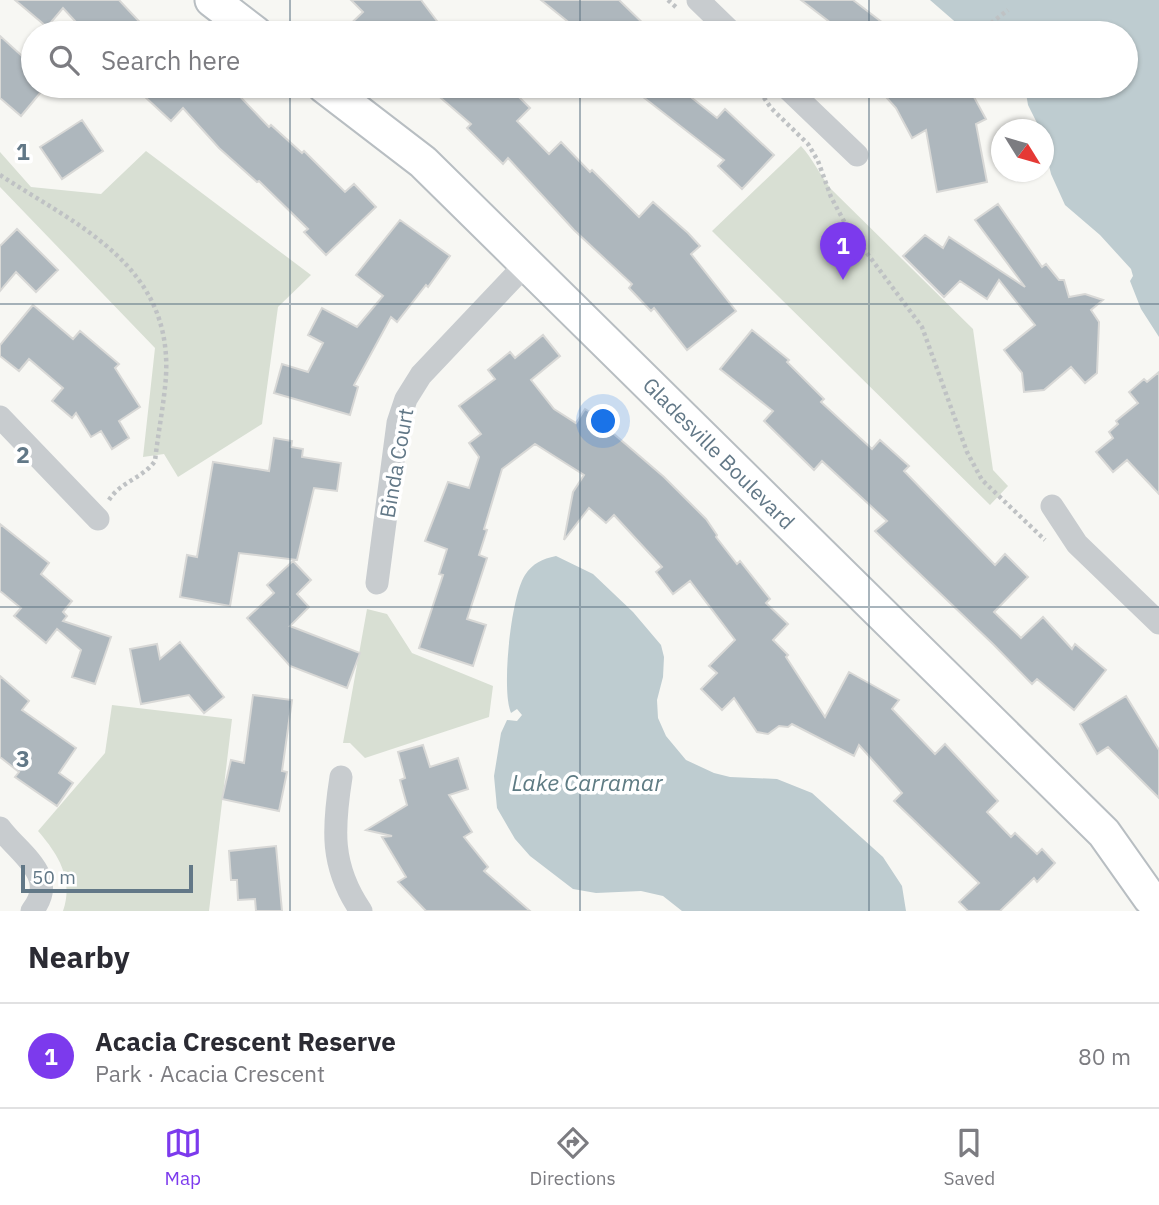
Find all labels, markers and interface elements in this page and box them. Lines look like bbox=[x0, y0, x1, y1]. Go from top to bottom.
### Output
search box bbox=[21, 21, 1138, 98]
icon: search bbox=[45, 41, 83, 79]
text: Search here bbox=[101, 43, 240, 77]
north arrow bbox=[991, 119, 1054, 182]
text: 1 bbox=[16, 136, 30, 166]
pin: 1 bbox=[820, 222, 866, 280]
street label: Gladesville Boulevard bbox=[637, 371, 801, 535]
your location bbox=[586, 404, 620, 438]
street label: Binda Court bbox=[373, 406, 419, 520]
text: 2 bbox=[16, 439, 30, 469]
text: 3 bbox=[16, 743, 30, 773]
water label: Lake Carramar bbox=[511, 767, 663, 797]
scale bar bbox=[21, 862, 192, 894]
text: 50 m bbox=[32, 865, 76, 889]
text: Nearby bbox=[28, 937, 130, 976]
text: Acacia Crescent Reserve bbox=[95, 1024, 396, 1058]
text: 1 bbox=[44, 1041, 58, 1071]
text: 80 m bbox=[1078, 1041, 1131, 1071]
text: Park · Acacia Crescent bbox=[95, 1058, 325, 1088]
tab: Map bbox=[164, 1124, 202, 1190]
tab: Directions bbox=[529, 1124, 616, 1190]
tab: Saved bbox=[944, 1124, 995, 1190]

